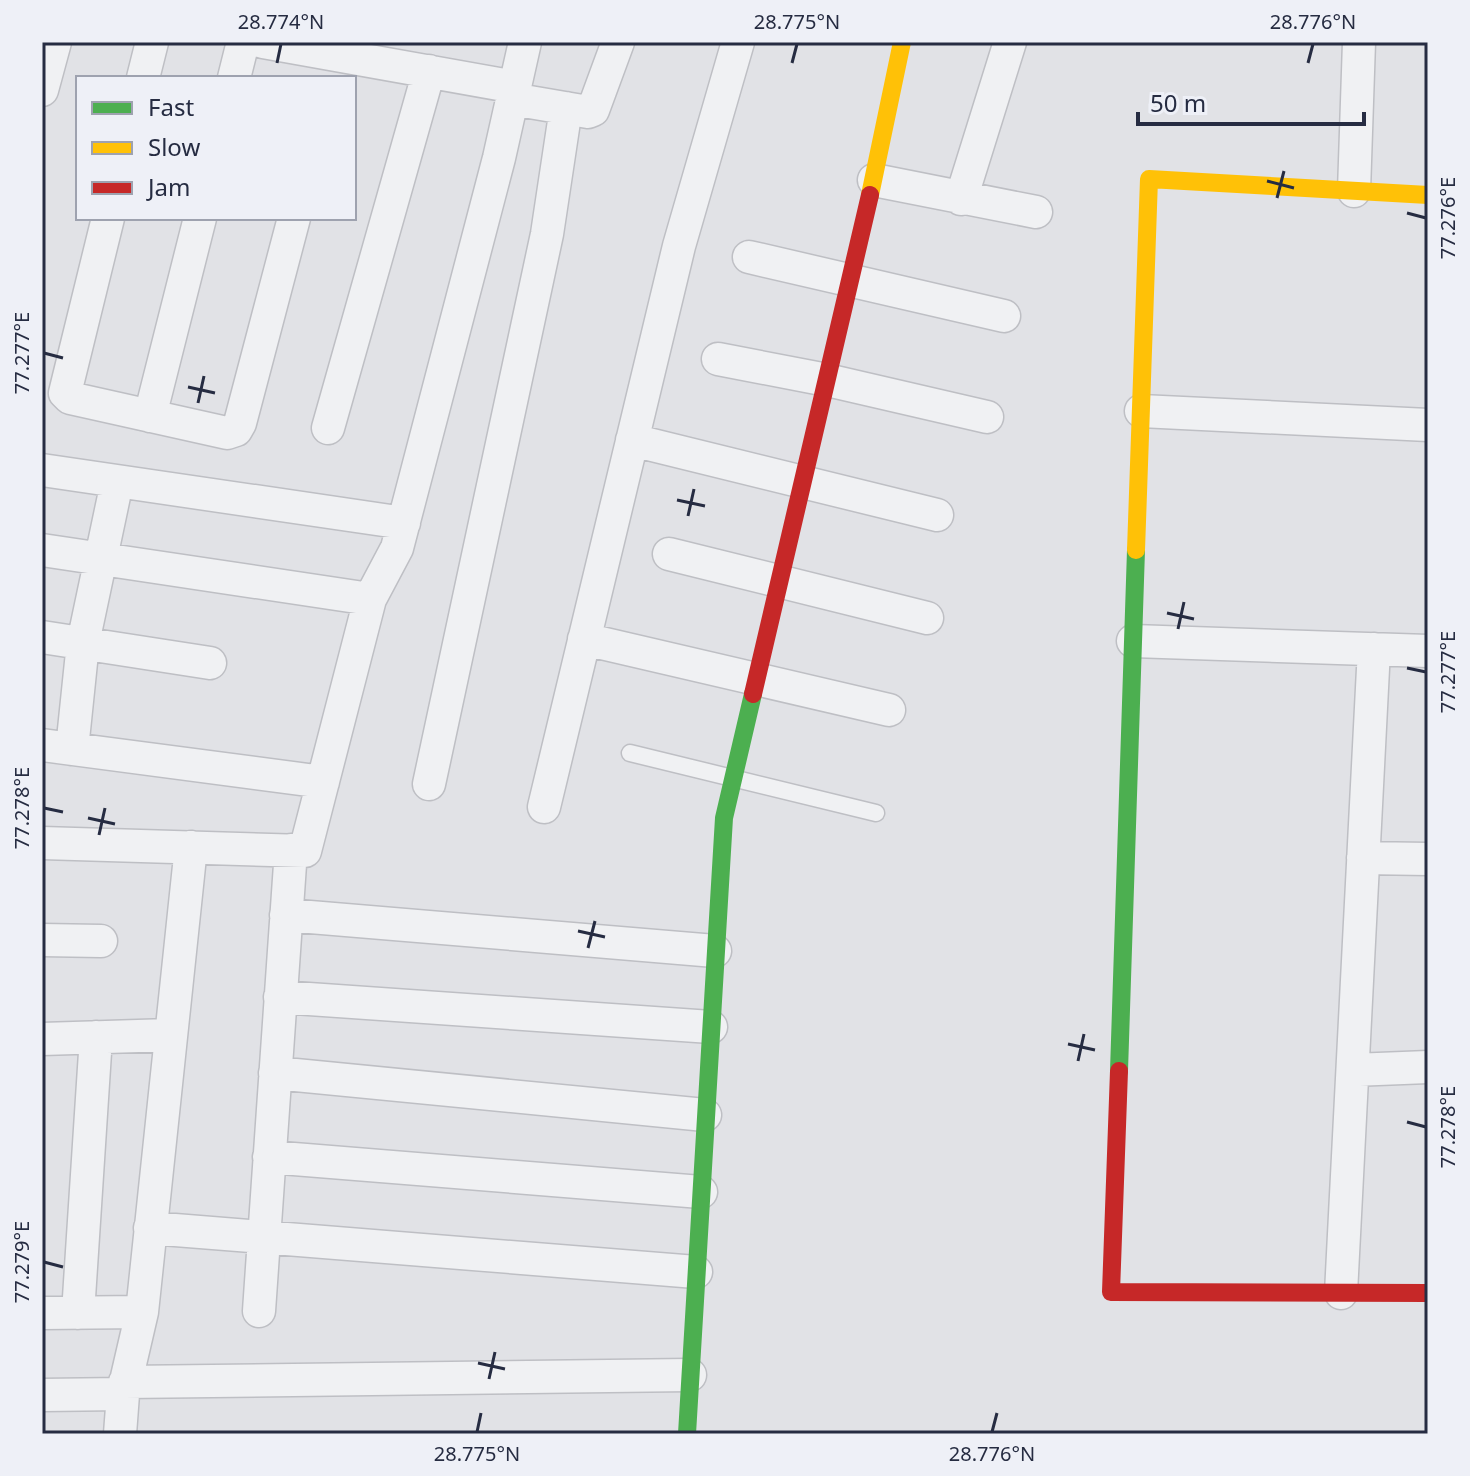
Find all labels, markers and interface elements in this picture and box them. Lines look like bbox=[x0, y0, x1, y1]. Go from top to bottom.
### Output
text: 28.774°N bbox=[238, 8, 324, 35]
text: 28.775°N bbox=[754, 8, 840, 35]
text: 28.776°N bbox=[1270, 8, 1356, 35]
legend bbox=[76, 76, 356, 220]
scale bar bbox=[1138, 76, 1364, 126]
text: 50 m bbox=[1150, 86, 1206, 119]
text: Fast bbox=[148, 90, 194, 123]
text: Slow bbox=[148, 130, 200, 163]
text: Jam bbox=[146, 170, 190, 203]
text: 77.276°E bbox=[1434, 177, 1461, 259]
text: 77.277°E bbox=[8, 312, 35, 394]
text: 77.277°E bbox=[1434, 631, 1461, 713]
text: 77.278°E bbox=[8, 767, 35, 849]
text: 77.278°E bbox=[1434, 1086, 1461, 1168]
text: 77.279°E bbox=[8, 1221, 35, 1303]
text: 28.775°N bbox=[434, 1440, 520, 1467]
text: 28.776°N bbox=[949, 1440, 1035, 1467]

